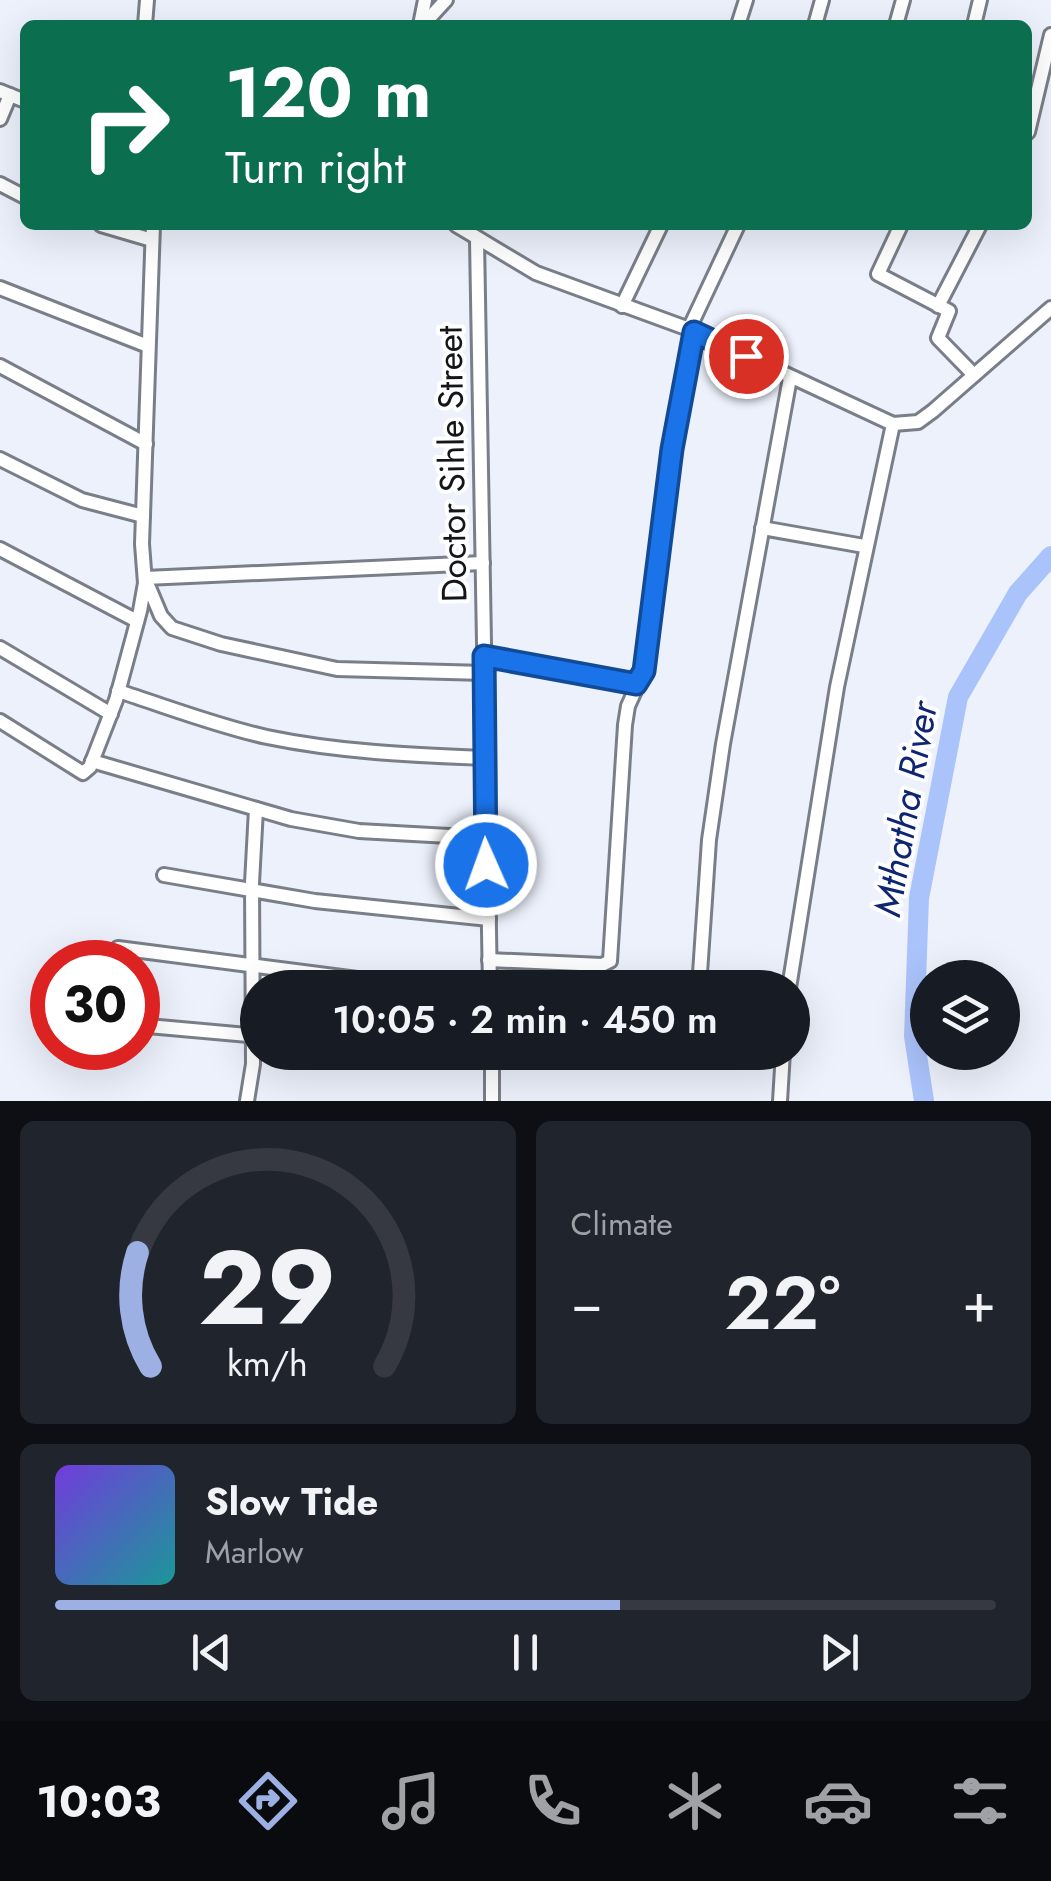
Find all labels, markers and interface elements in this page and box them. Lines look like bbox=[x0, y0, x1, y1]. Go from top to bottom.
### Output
text: 120 m bbox=[225, 42, 431, 143]
icon: right bbox=[60, 60, 190, 190]
text: Turn right bbox=[225, 135, 406, 200]
pin bbox=[704, 314, 789, 399]
street label: Doctor Sihle Street bbox=[425, 325, 479, 603]
icon: arrive bbox=[719, 329, 774, 384]
water label: Mthatha River bbox=[859, 695, 951, 921]
position arrow bbox=[434, 813, 538, 917]
speed limit sign: 30 bbox=[30, 940, 160, 1070]
map controls bbox=[910, 960, 1020, 1070]
button: layers bbox=[910, 960, 1020, 1070]
text: 10:05 · 2 min · 450 m bbox=[332, 992, 718, 1047]
text: Climate bbox=[571, 1201, 673, 1247]
text: 29 bbox=[199, 1213, 337, 1363]
text: 22° bbox=[724, 1249, 841, 1357]
text: − bbox=[571, 1263, 603, 1343]
text: + bbox=[962, 1263, 996, 1343]
text: km/h bbox=[227, 1338, 308, 1389]
text: Slow Tide bbox=[205, 1474, 378, 1529]
text: Marlow bbox=[205, 1529, 303, 1575]
icon: previous bbox=[184, 1625, 239, 1680]
icon: pause bbox=[498, 1625, 553, 1680]
icon: next bbox=[812, 1625, 867, 1680]
icon: directions bbox=[233, 1766, 303, 1836]
icon: music bbox=[376, 1766, 446, 1836]
icon: phone bbox=[518, 1766, 588, 1836]
icon: climate bbox=[660, 1766, 730, 1836]
icon: car bbox=[803, 1766, 873, 1836]
icon: filters bbox=[945, 1766, 1015, 1836]
text: 10:03 bbox=[36, 1769, 161, 1834]

